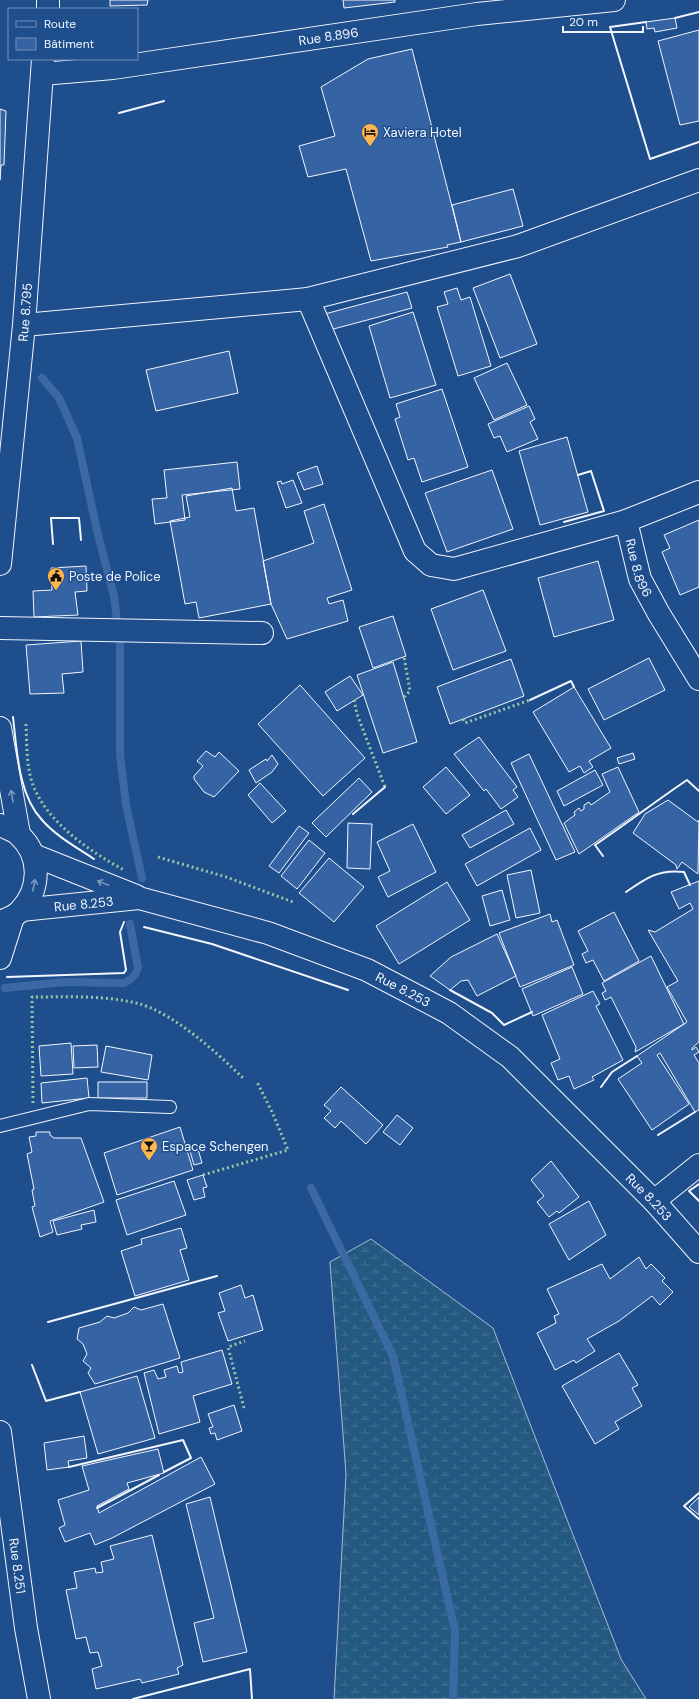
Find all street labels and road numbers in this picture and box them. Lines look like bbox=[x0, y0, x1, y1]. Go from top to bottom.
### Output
street label: Rue 8.896 bbox=[297, 24, 360, 49]
street label: Rue 8.795 bbox=[14, 282, 36, 342]
street label: Rue 8.896 bbox=[622, 537, 656, 600]
street label: Rue 8.253 bbox=[53, 893, 114, 916]
street label: Rue 8.253 bbox=[373, 968, 433, 1011]
street label: Rue 8.253 bbox=[622, 1170, 675, 1225]
street label: Rue 8.251 bbox=[5, 1537, 29, 1595]

